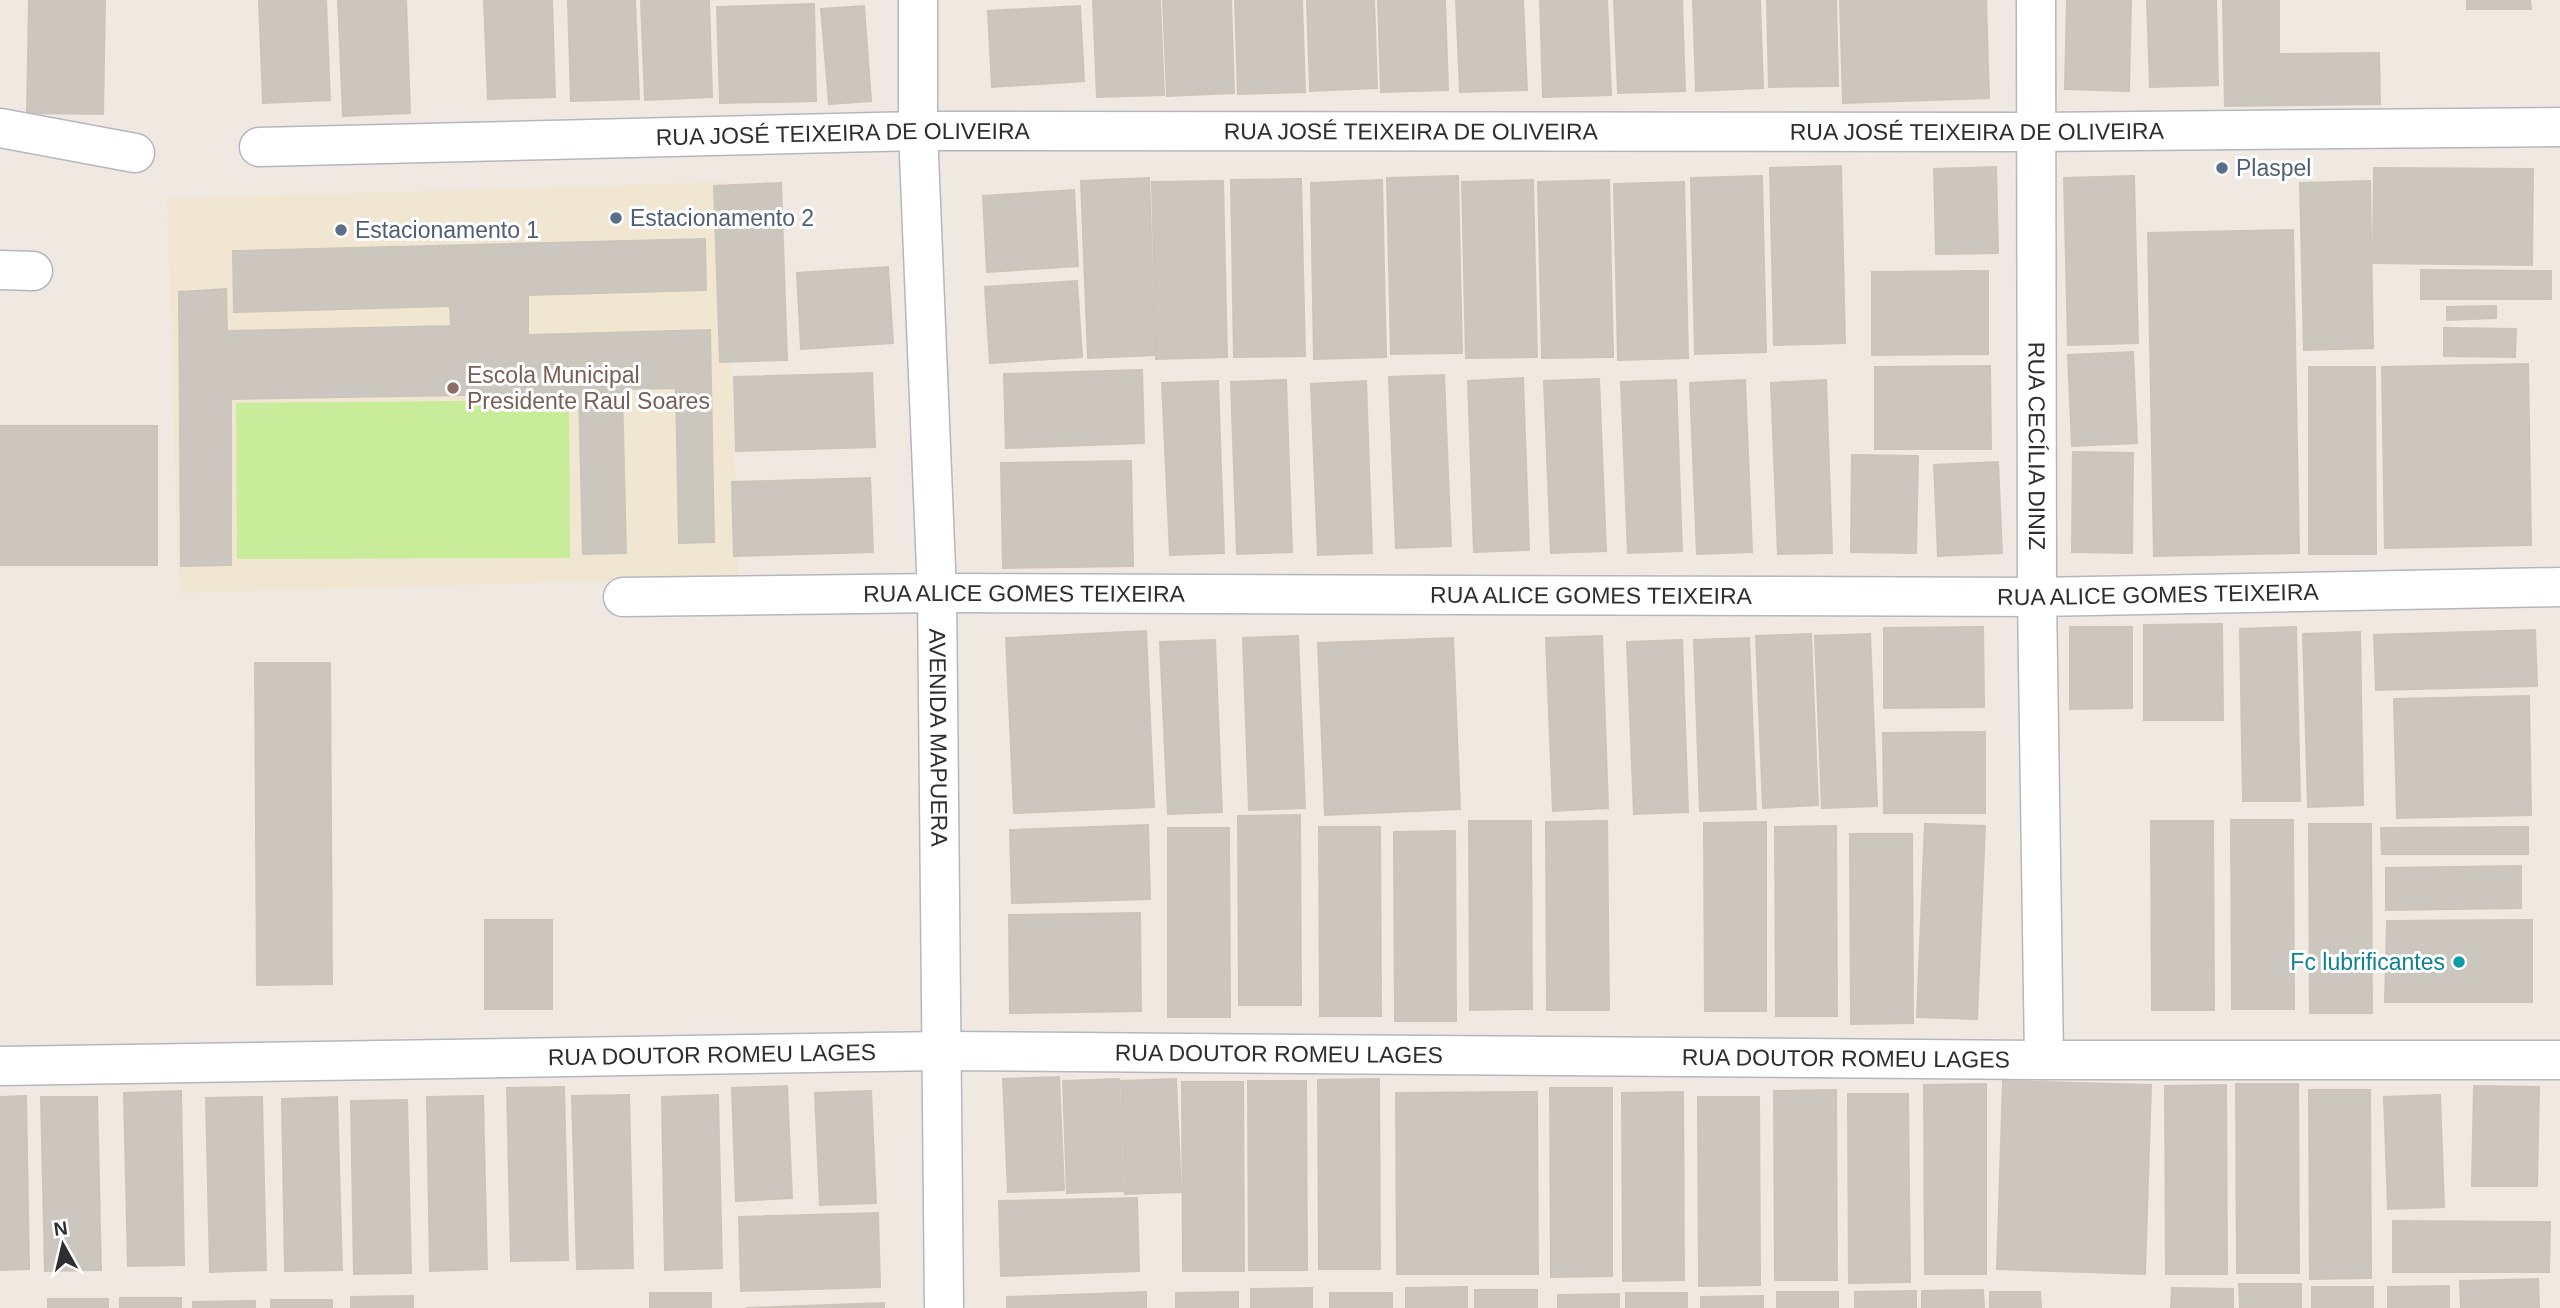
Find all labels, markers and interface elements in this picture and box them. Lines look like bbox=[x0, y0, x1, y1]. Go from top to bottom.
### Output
street label: RUA JOSÉ TEIXEIRA DE OLIVEIRA bbox=[655, 118, 1031, 150]
street label: RUA JOSÉ TEIXEIRA DE OLIVEIRA bbox=[1224, 118, 1599, 145]
street label: RUA JOSÉ TEIXEIRA DE OLIVEIRA bbox=[1790, 118, 2165, 145]
place label: Plaspel bbox=[2236, 155, 2311, 181]
marker: Plaspel bbox=[2214, 160, 2230, 176]
place label: Estacionamento 2 bbox=[630, 205, 814, 231]
marker: Estacionamento 2 bbox=[608, 210, 624, 226]
place label: Estacionamento 1 bbox=[355, 217, 539, 243]
marker: Estacionamento 1 bbox=[333, 222, 349, 238]
street label: RUA CECÍLIA DINIZ bbox=[2024, 342, 2050, 550]
place label: Escola Municipal Presidente Raul Soares bbox=[467, 362, 710, 414]
marker: Escola Municipal Presidente Raul Soares bbox=[445, 380, 461, 396]
street label: RUA ALICE GOMES TEIXEIRA bbox=[1997, 579, 2320, 610]
street label: RUA ALICE GOMES TEIXEIRA bbox=[863, 580, 1186, 607]
street label: RUA ALICE GOMES TEIXEIRA bbox=[1430, 582, 1753, 609]
street label: AVENIDA MAPUERA bbox=[924, 628, 952, 847]
place label: Fc lubrificantes bbox=[2290, 949, 2445, 975]
marker: Fc lubrificantes bbox=[2451, 954, 2467, 970]
street label: RUA DOUTOR ROMEU LAGES bbox=[548, 1039, 876, 1070]
street label: RUA DOUTOR ROMEU LAGES bbox=[1115, 1039, 1443, 1068]
street label: RUA DOUTOR ROMEU LAGES bbox=[1682, 1044, 2010, 1073]
north arrow bbox=[28, 1210, 98, 1280]
text: N bbox=[52, 1217, 69, 1240]

